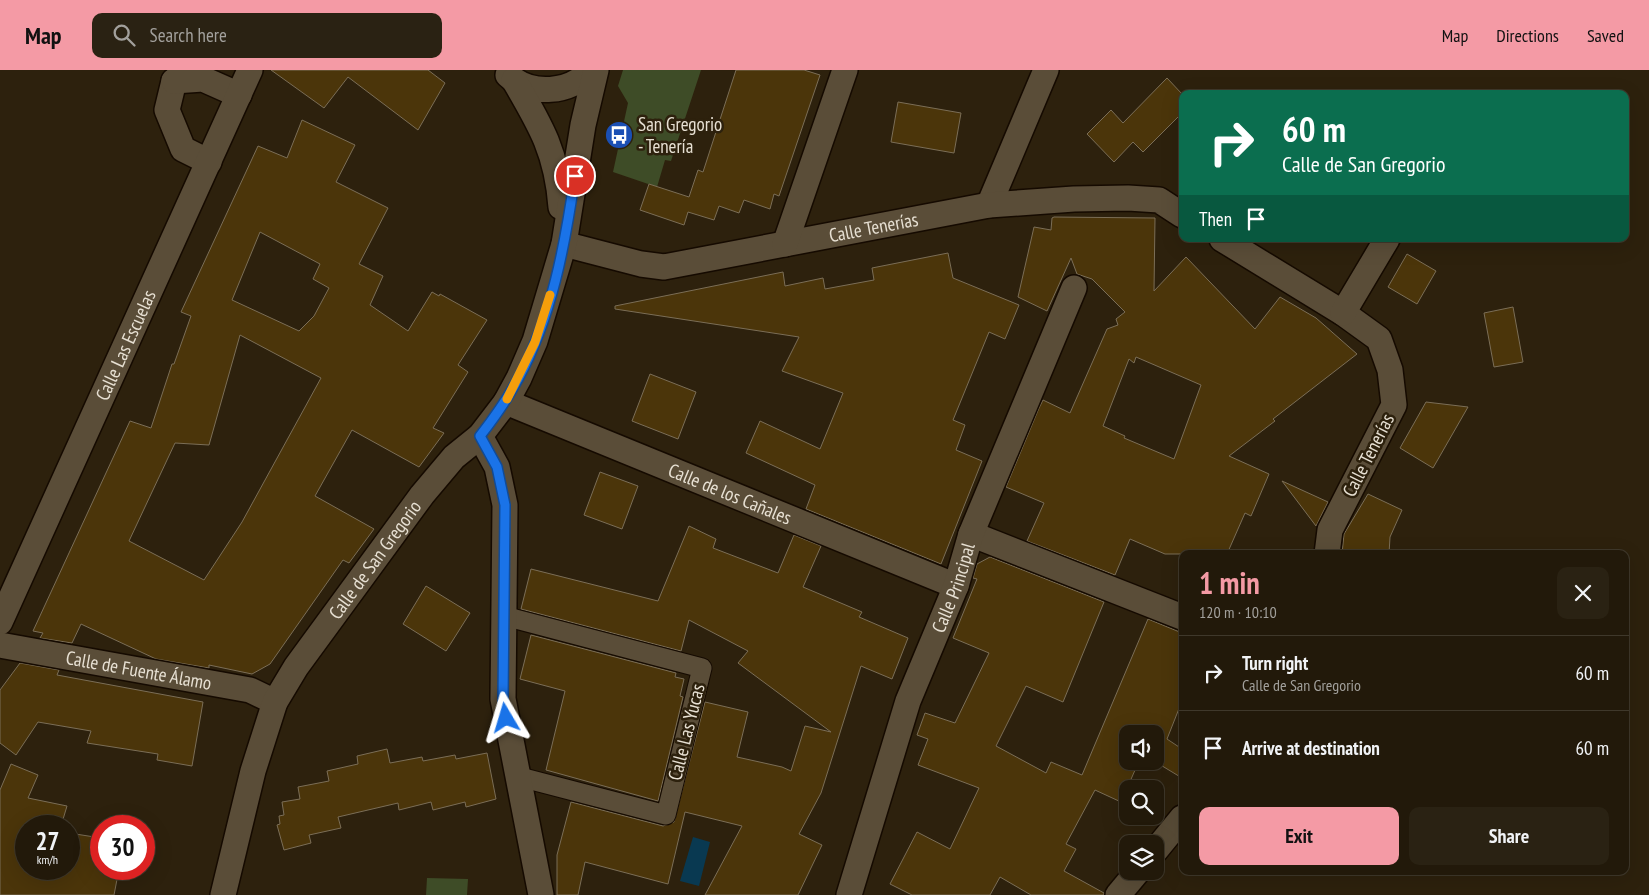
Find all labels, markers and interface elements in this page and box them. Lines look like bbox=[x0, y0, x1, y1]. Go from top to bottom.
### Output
search box bbox=[92, 13, 442, 58]
text: Map bbox=[25, 20, 62, 51]
icon: search bbox=[110, 21, 138, 49]
text: Search here bbox=[150, 23, 227, 47]
text: Map bbox=[1442, 24, 1468, 47]
text: Directions bbox=[1496, 24, 1559, 47]
text: Saved bbox=[1587, 24, 1624, 47]
text: 60 m bbox=[1282, 106, 1346, 152]
icon: right bbox=[1199, 110, 1264, 175]
place label: San Gregorio - Tenería bbox=[638, 112, 722, 158]
bus stop icon: San Gregorio - Tenería bbox=[604, 120, 634, 150]
text: Calle de San Gregorio bbox=[1282, 150, 1445, 178]
pin bbox=[554, 155, 596, 197]
icon: arrive bbox=[561, 162, 589, 190]
icon: arrive bbox=[1242, 205, 1270, 233]
street label: Calle Tenerías bbox=[827, 207, 920, 247]
text: Then bbox=[1199, 207, 1232, 231]
street label: Calle Las Escuelas bbox=[90, 286, 161, 404]
street label: Calle Tenerías bbox=[1337, 409, 1399, 501]
street label: Calle de los Cañales bbox=[665, 458, 795, 529]
street label: Calle de San Gregorio bbox=[323, 495, 426, 624]
street label: Calle Principal bbox=[926, 539, 980, 636]
text: 1 min bbox=[1199, 563, 1260, 602]
button: close bbox=[1557, 567, 1609, 619]
text: 120 m · 10:10 bbox=[1199, 602, 1277, 622]
street label: Calle de Fuente Álamo bbox=[64, 645, 213, 695]
text: Turn right bbox=[1242, 651, 1308, 675]
icon: right bbox=[1199, 659, 1227, 687]
text: 60 m bbox=[1576, 661, 1609, 685]
text: Calle de San Gregorio bbox=[1242, 675, 1361, 695]
street label: Calle Las Yucas bbox=[662, 681, 710, 783]
position arrow bbox=[479, 691, 531, 743]
map controls bbox=[1119, 725, 1164, 880]
button: sound bbox=[1119, 725, 1164, 770]
icon: arrive bbox=[1199, 734, 1227, 762]
text: Arrive at destination bbox=[1242, 736, 1380, 760]
text: 60 m bbox=[1576, 736, 1609, 760]
button: search bbox=[1119, 780, 1164, 825]
button: Exit bbox=[1199, 807, 1399, 865]
button: Share bbox=[1409, 807, 1609, 865]
speed limit sign: 30 bbox=[90, 815, 155, 880]
text: 27 bbox=[36, 825, 59, 857]
button: layers bbox=[1119, 835, 1164, 880]
text: km/h bbox=[37, 852, 58, 867]

